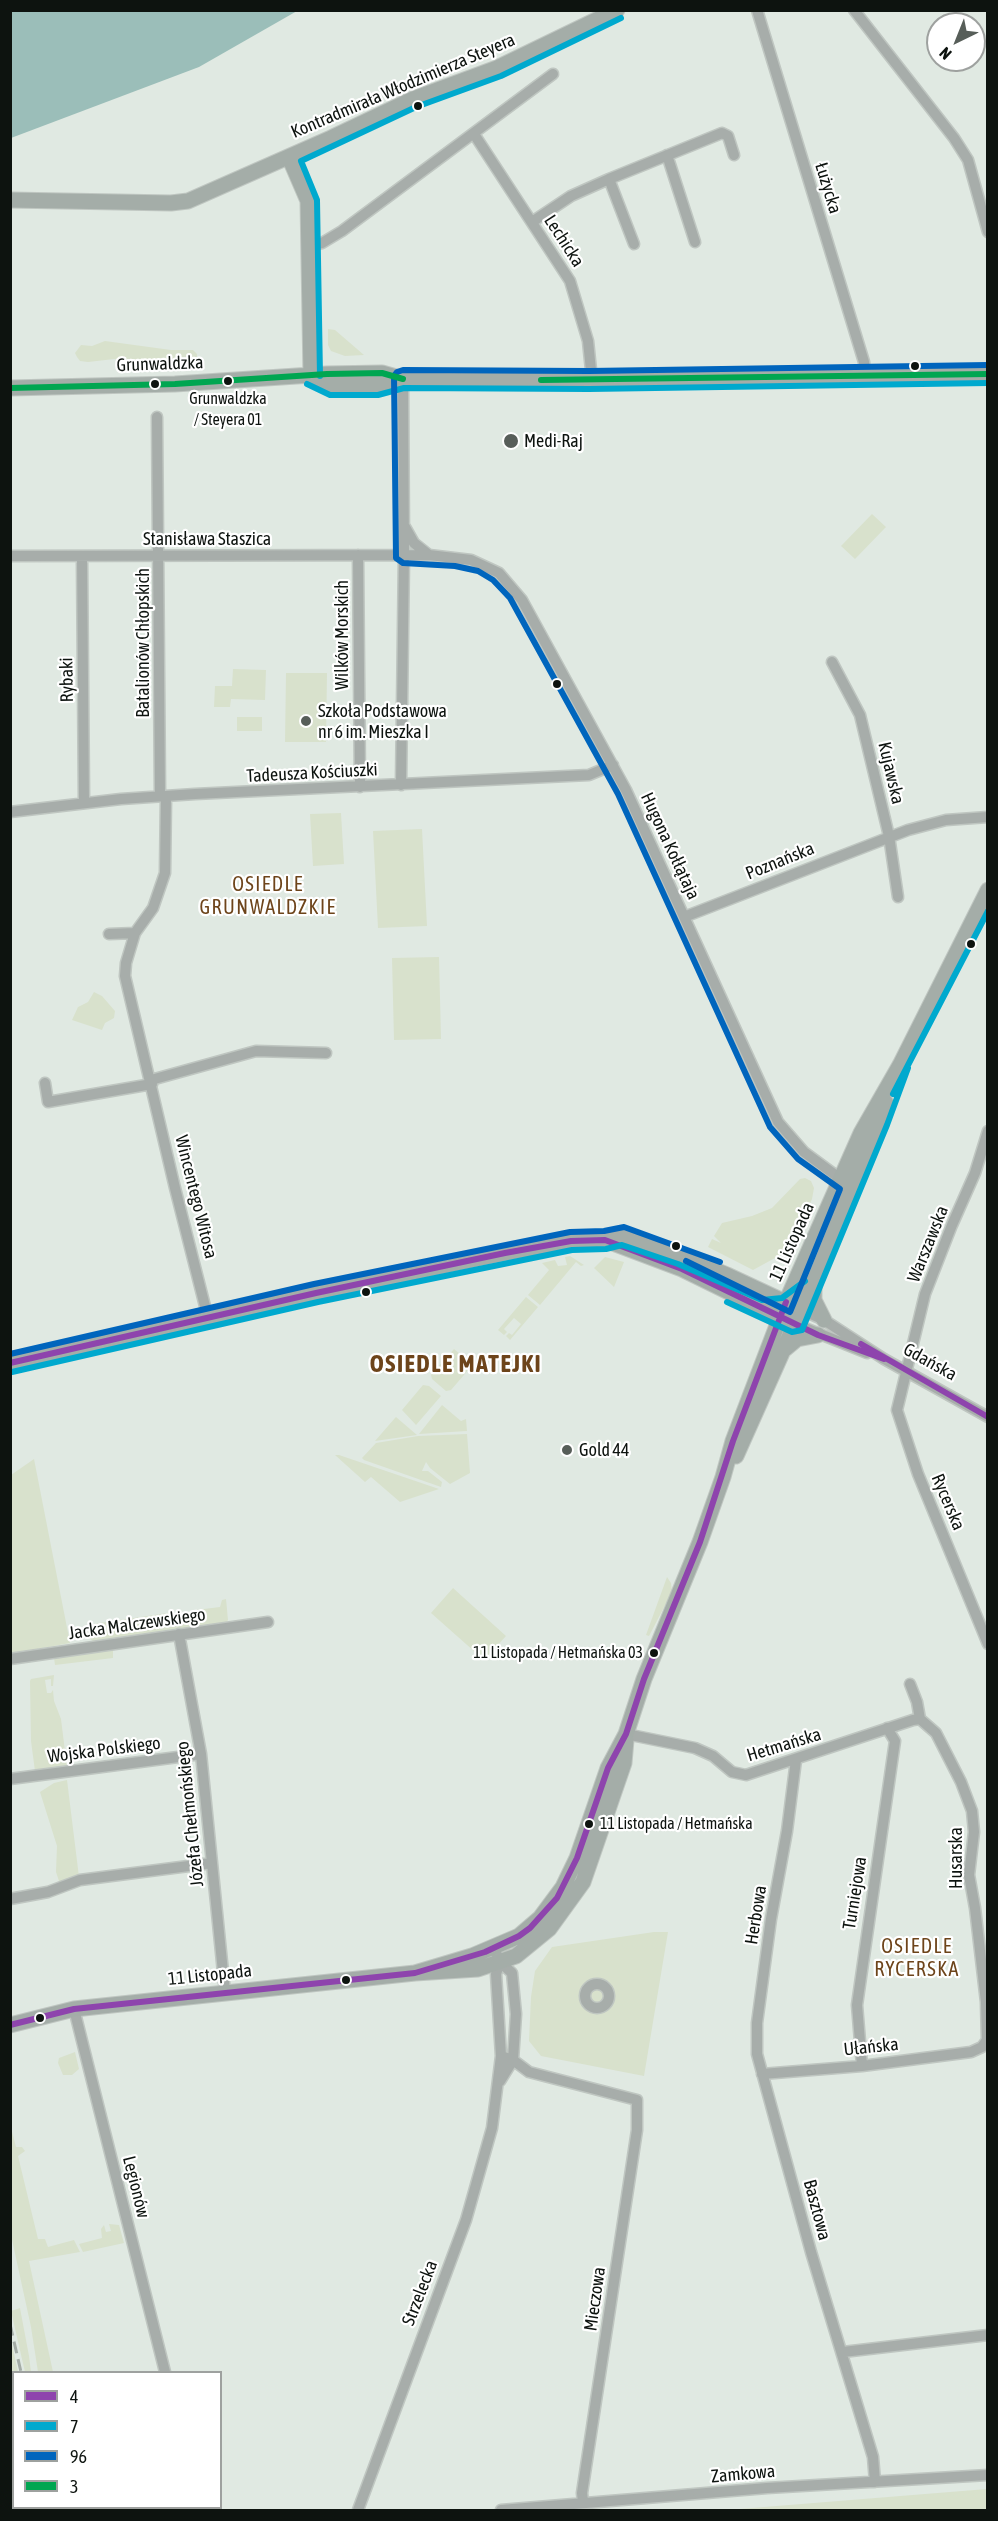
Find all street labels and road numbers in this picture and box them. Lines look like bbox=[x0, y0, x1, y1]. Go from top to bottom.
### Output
street label: Kontradmirała Włodzimierza Steyera bbox=[288, 29, 518, 143]
street label: Łużycka bbox=[810, 160, 846, 216]
street label: Lechicka bbox=[539, 211, 589, 271]
street label: Grunwaldzka bbox=[116, 352, 204, 376]
street label: Stanisława Staszica bbox=[143, 528, 271, 550]
street label: Batalionów Chłopskich bbox=[132, 568, 154, 718]
street label: Wilków Morskich bbox=[331, 580, 353, 690]
street label: Rybaki bbox=[56, 657, 78, 703]
street label: Kujawska bbox=[873, 740, 909, 806]
street label: Tadeusza Kościuszki bbox=[246, 759, 378, 787]
street label: Hugona Kołłątaja bbox=[636, 789, 704, 903]
street label: Poznańska bbox=[743, 838, 817, 884]
street label: Wincentego Witosa bbox=[170, 1133, 222, 1261]
street label: 11 Listopada bbox=[765, 1199, 819, 1285]
street label: Warszawska bbox=[903, 1203, 953, 1285]
street label: Gdańska bbox=[899, 1339, 961, 1385]
street label: Rycerska bbox=[927, 1471, 969, 1533]
street label: Jacka Malczewskiego bbox=[67, 1604, 207, 1644]
street label: Hetmańska bbox=[744, 1723, 824, 1767]
street label: Wojska Polskiego bbox=[46, 1732, 162, 1768]
street label: Józefa Chełmońskiego bbox=[172, 1740, 208, 1888]
street label: Husarska bbox=[945, 1827, 967, 1889]
street label: Turniejowa bbox=[839, 1855, 871, 1931]
street label: Herbowa bbox=[741, 1884, 771, 1946]
street label: 11 Listopada bbox=[167, 1960, 253, 1990]
street label: Ułańska bbox=[842, 2033, 900, 2061]
street label: Legionów bbox=[118, 2154, 154, 2220]
street label: Basztowa bbox=[799, 2177, 835, 2243]
street label: Strzelecka bbox=[398, 2257, 442, 2329]
street label: Mieczowa bbox=[580, 2266, 610, 2332]
street label: Zamkowa bbox=[710, 2460, 776, 2488]

